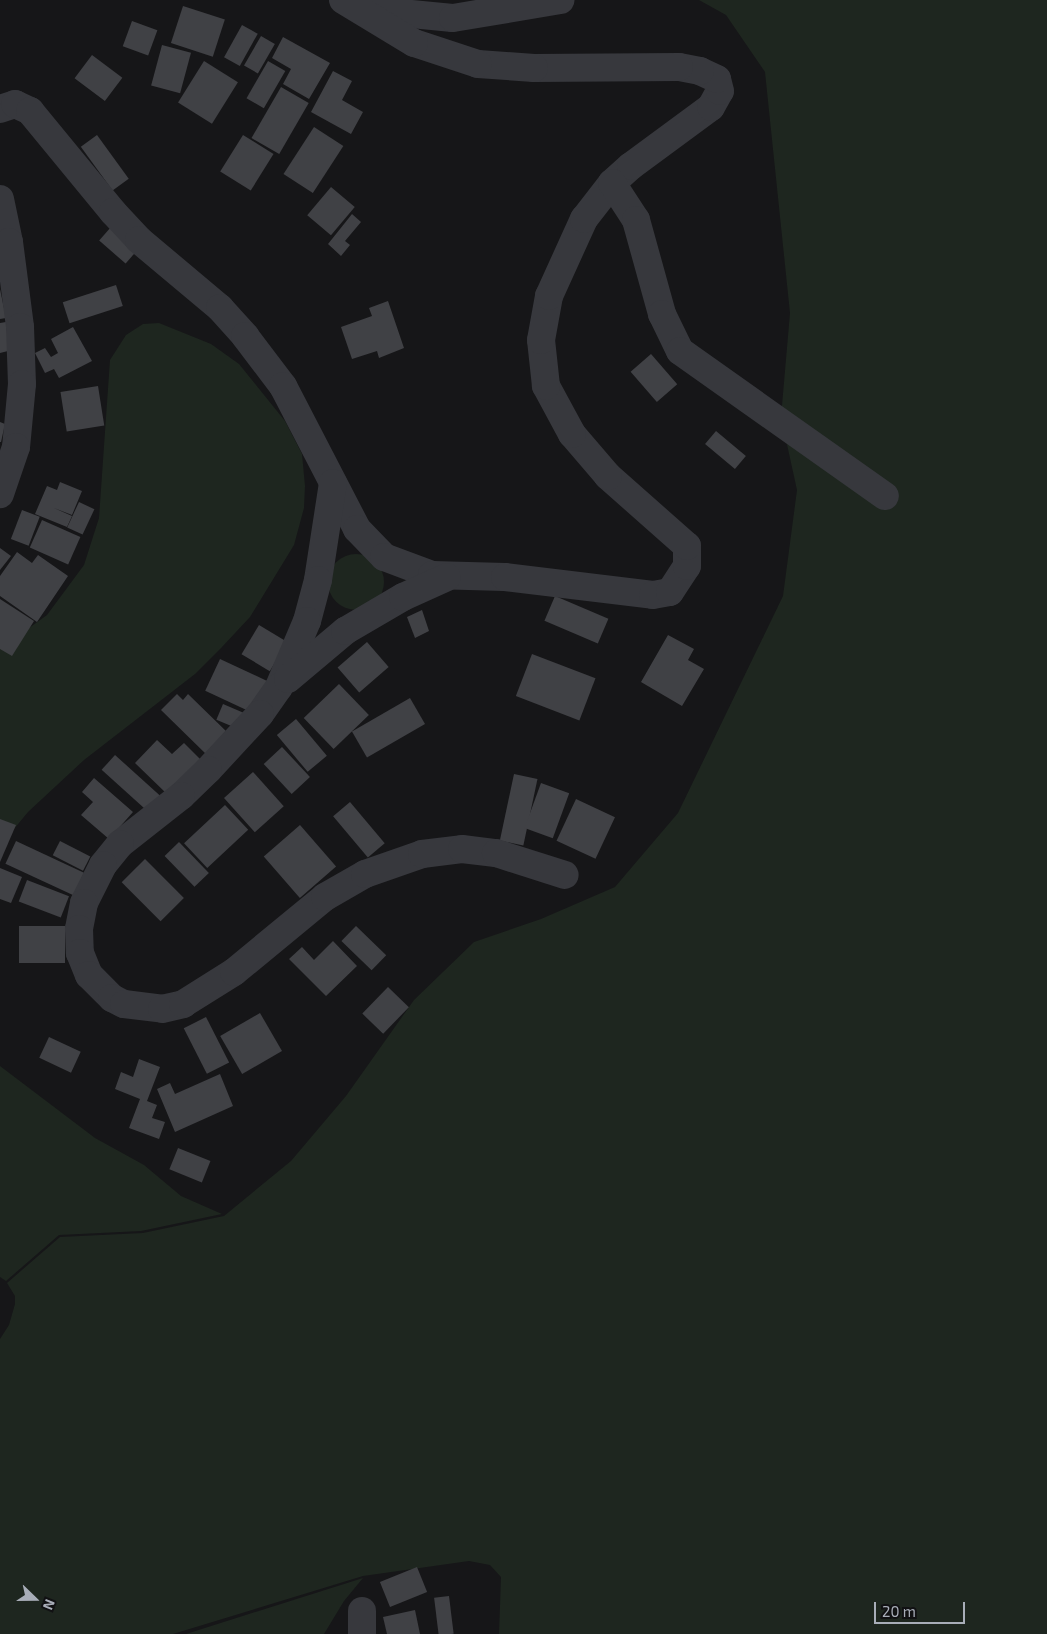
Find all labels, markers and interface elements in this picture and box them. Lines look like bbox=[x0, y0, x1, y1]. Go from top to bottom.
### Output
north arrow bbox=[10, 1574, 60, 1624]
scale bar bbox=[877, 1592, 968, 1624]
text: N bbox=[40, 1597, 59, 1613]
text: 20 m bbox=[882, 1602, 916, 1620]

